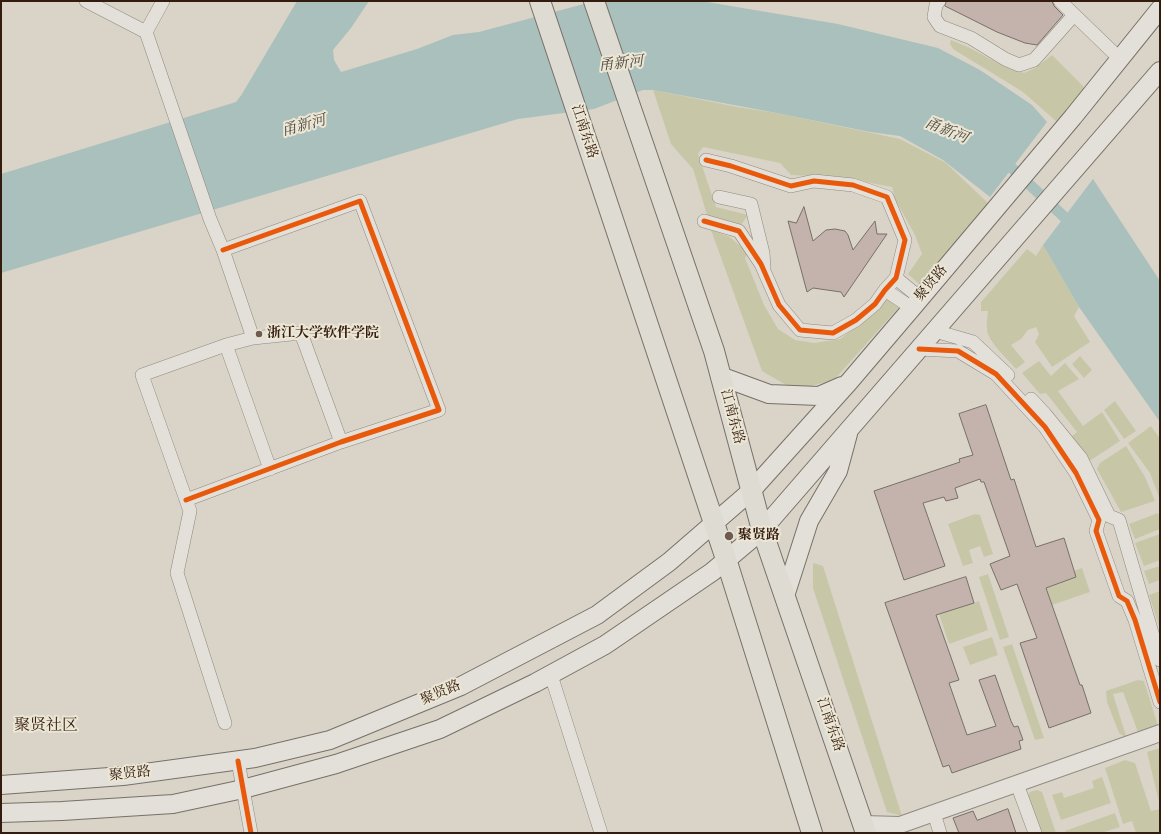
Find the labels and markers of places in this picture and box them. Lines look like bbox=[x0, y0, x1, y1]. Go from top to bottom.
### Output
place label: 浙江大学软件学院 bbox=[267, 326, 379, 342]
marker: 浙江大学软件学院 bbox=[254, 329, 264, 339]
place label: 聚贤路 bbox=[738, 528, 780, 544]
marker: 聚贤路 bbox=[723, 530, 735, 542]

